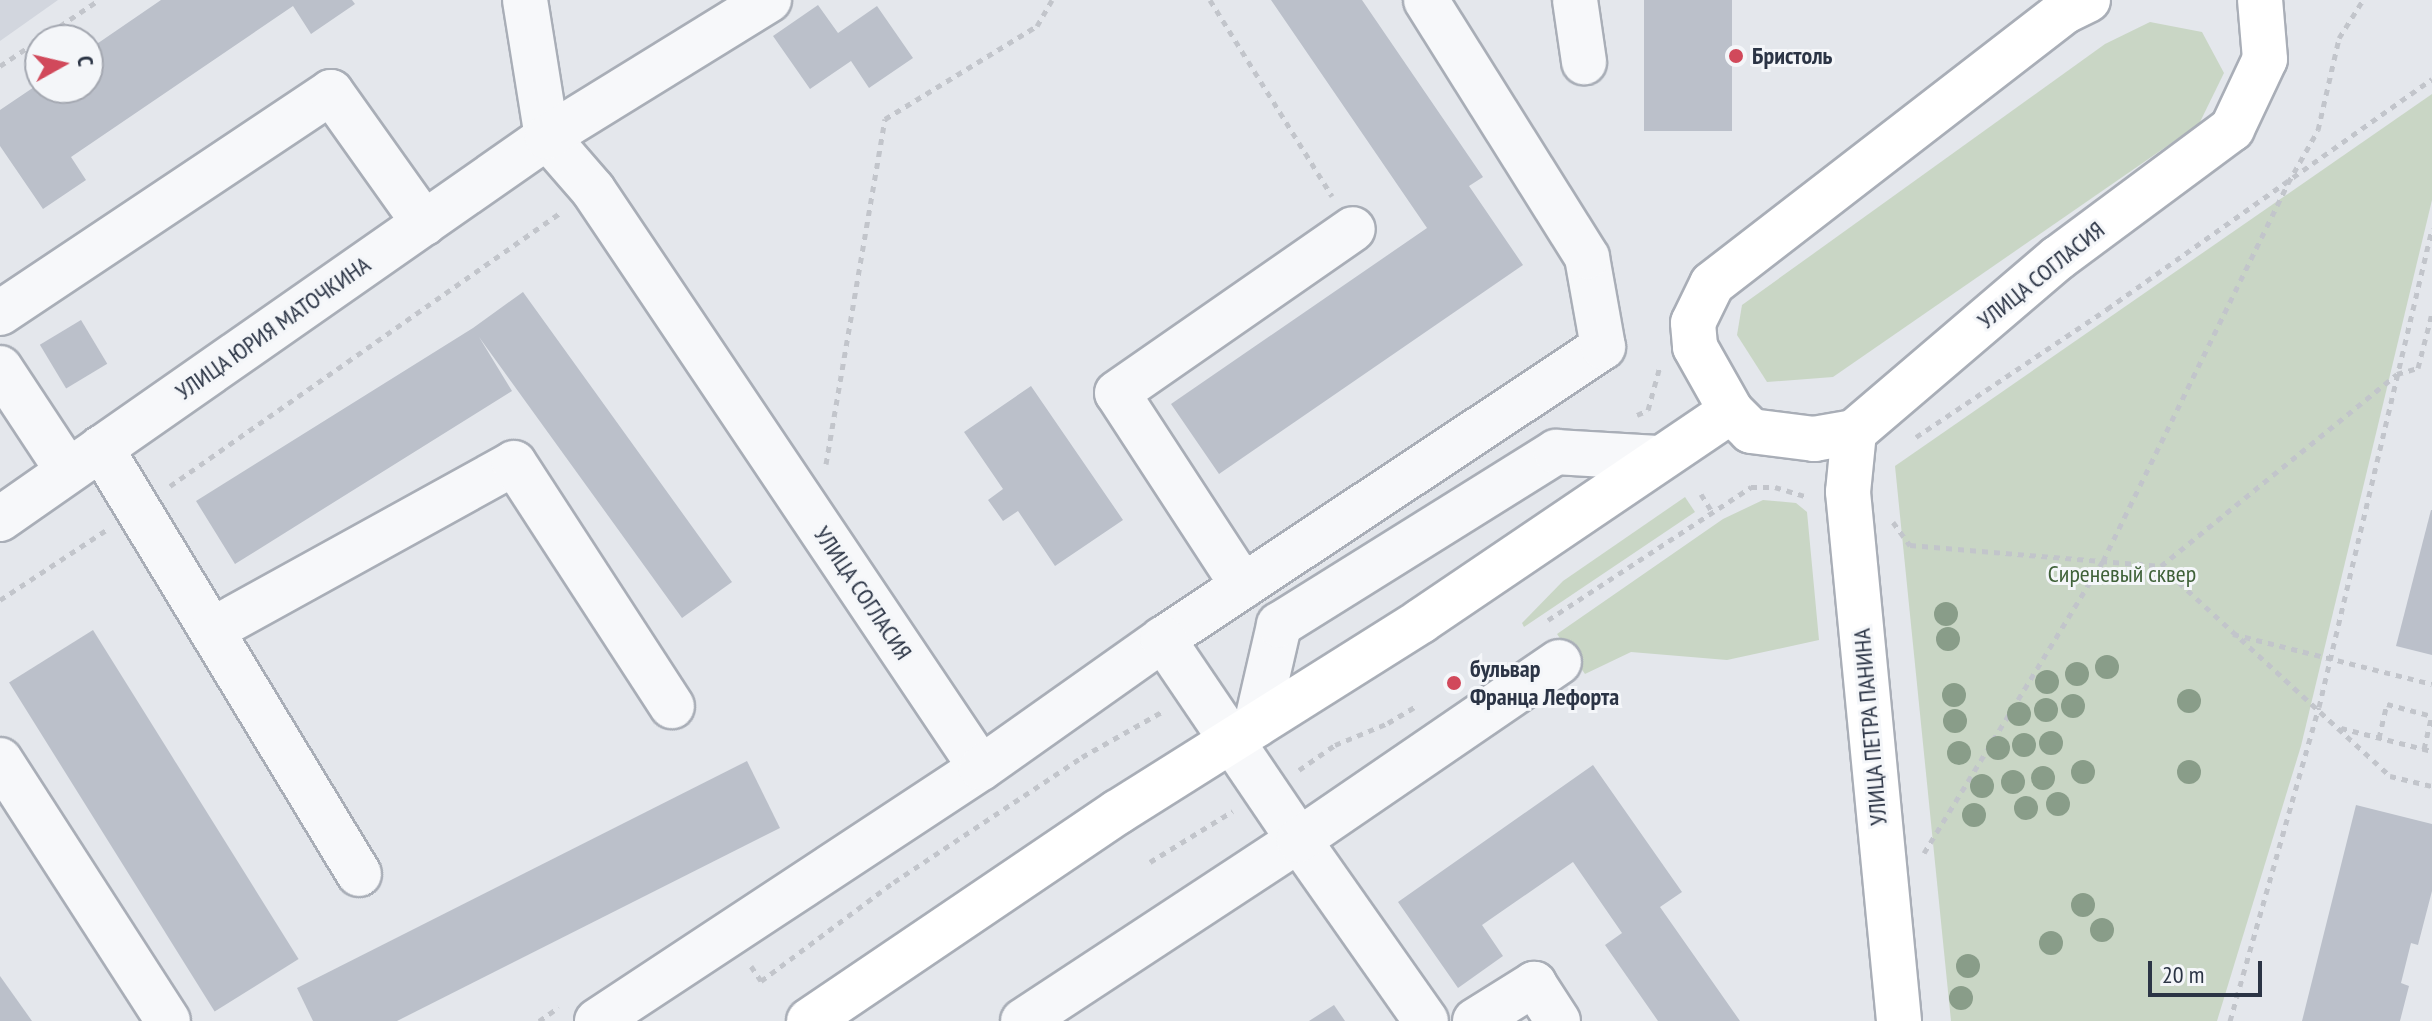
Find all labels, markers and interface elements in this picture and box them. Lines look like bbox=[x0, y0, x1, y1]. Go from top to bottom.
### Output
north arrow bbox=[24, 24, 104, 104]
place label: Бристоль bbox=[1752, 42, 1832, 70]
marker: Бристоль bbox=[1727, 47, 1745, 65]
text: С bbox=[71, 54, 100, 68]
street label: УЛИЦА СОГЛАСИЯ bbox=[1972, 215, 2110, 335]
street label: УЛИЦА ЮРИЯ МАТОЧКИНА bbox=[170, 250, 376, 406]
street label: УЛИЦА СОГЛАСИЯ bbox=[808, 521, 918, 665]
park label: Сиреневый сквер bbox=[2048, 560, 2196, 588]
street label: УЛИЦА ПЕТРА ПАНИНА bbox=[1847, 627, 1893, 827]
place label: бульвар Франца Лефорта bbox=[1470, 655, 1620, 711]
marker: бульвар Франца Лефорта bbox=[1445, 674, 1463, 692]
scale bar bbox=[2152, 945, 2266, 995]
text: 20 m bbox=[2162, 959, 2204, 990]

